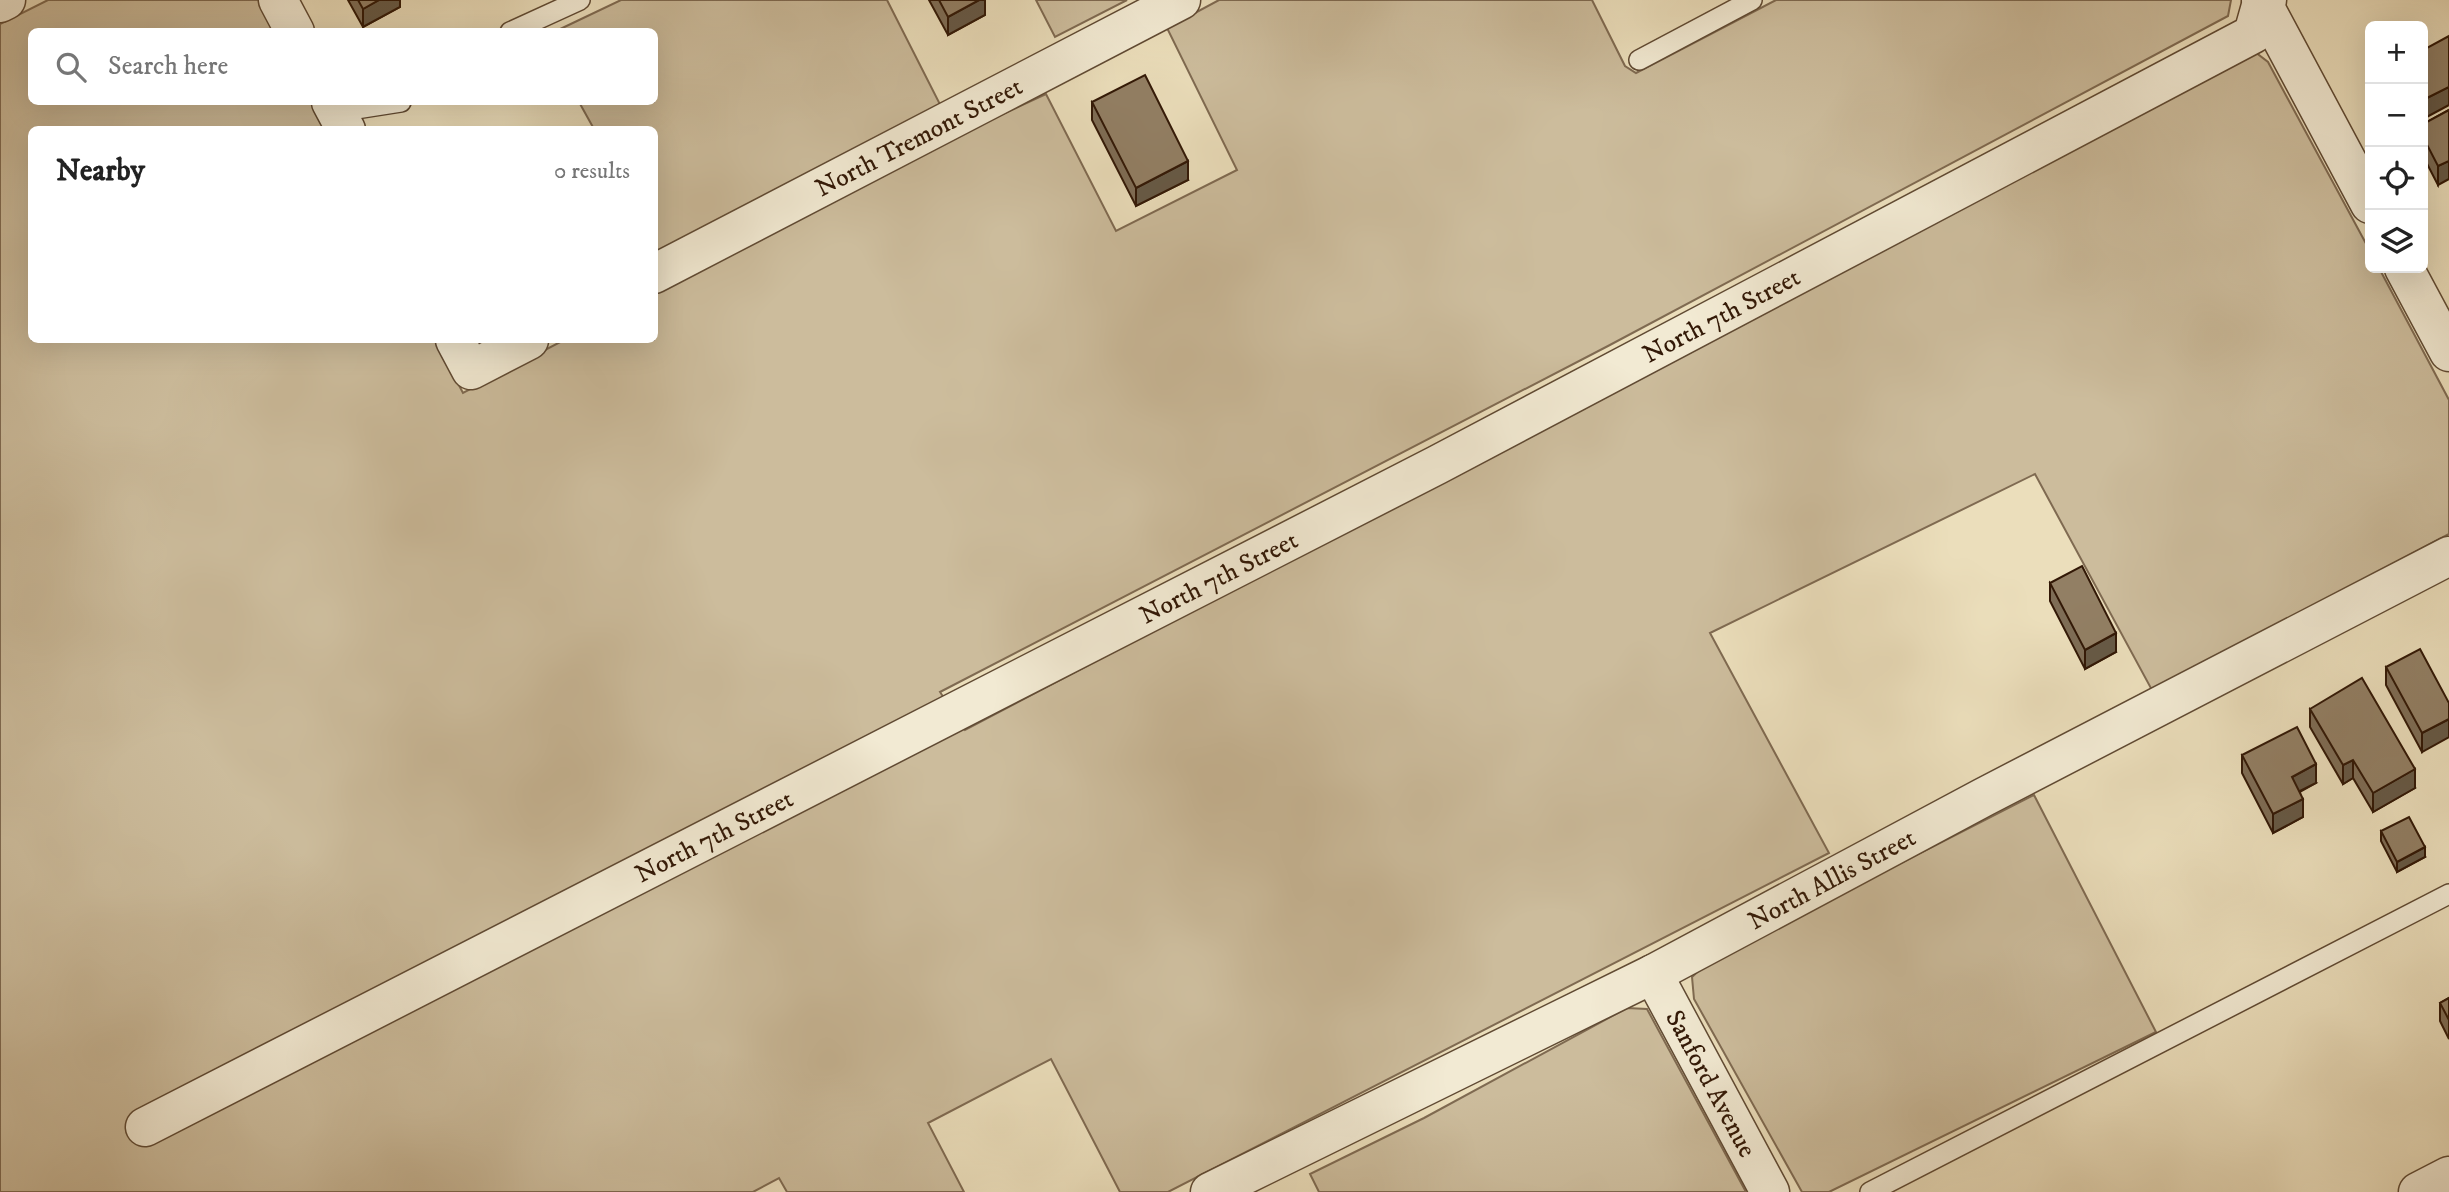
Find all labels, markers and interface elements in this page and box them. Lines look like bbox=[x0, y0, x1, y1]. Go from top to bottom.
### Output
map controls bbox=[2365, 21, 2428, 273]
button: + bbox=[2365, 21, 2428, 84]
search box bbox=[28, 28, 658, 105]
icon: search bbox=[52, 48, 90, 86]
text: Search here bbox=[108, 50, 228, 83]
street label: North Tremont Street bbox=[810, 70, 1028, 205]
button: − bbox=[2365, 84, 2428, 147]
button: locate bbox=[2365, 147, 2428, 210]
text: Nearby bbox=[56, 153, 145, 190]
text: 0 results bbox=[554, 157, 630, 186]
button: layers bbox=[2365, 210, 2428, 273]
street label: North 7th Street bbox=[1637, 261, 1806, 371]
street label: North 7th Street bbox=[1134, 524, 1304, 633]
street label: North 7th Street bbox=[630, 783, 799, 891]
street label: North Allis Street bbox=[1743, 822, 1922, 938]
street label: Sanford Avenue bbox=[1657, 1005, 1763, 1163]

